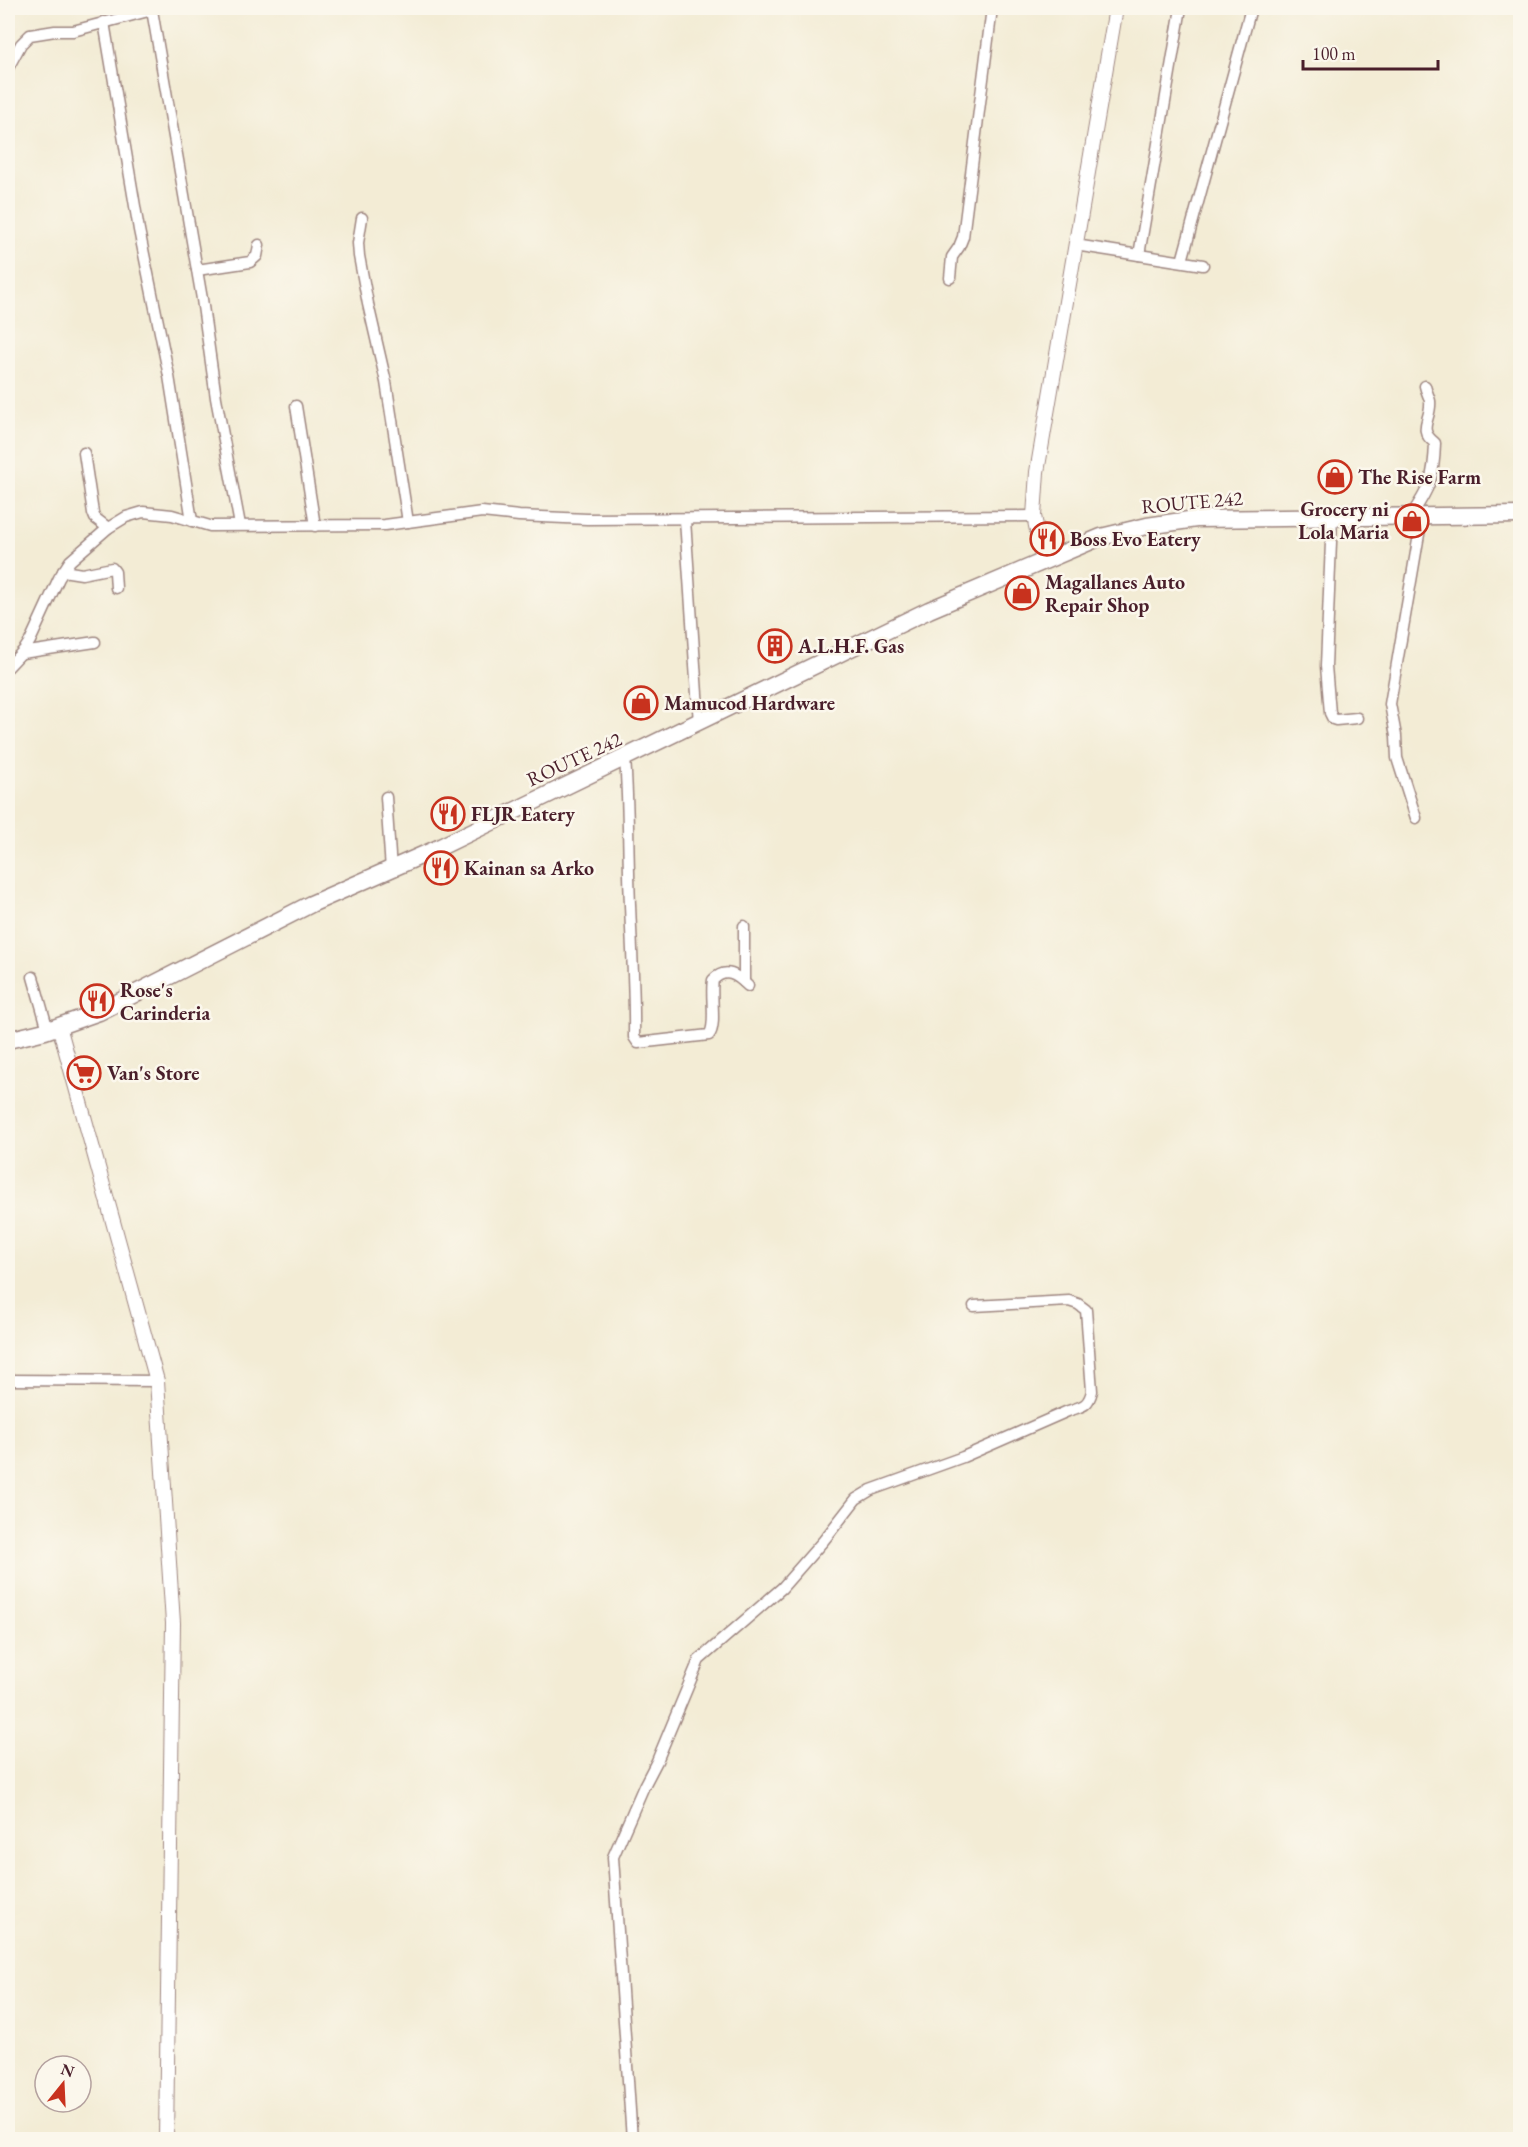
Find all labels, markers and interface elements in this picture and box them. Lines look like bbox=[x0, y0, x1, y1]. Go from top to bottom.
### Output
scale bar bbox=[1303, 33, 1438, 71]
text: 100 m bbox=[1312, 42, 1356, 65]
shop icon: The Rise Farm bbox=[1317, 459, 1353, 495]
place label: The Rise Farm bbox=[1358, 464, 1481, 490]
street label: ROUTE 242 bbox=[1140, 485, 1244, 519]
place label: Grocery ni Lola Maria bbox=[1298, 496, 1389, 545]
shop icon: Grocery ni Lola Maria bbox=[1394, 503, 1430, 539]
restaurant icon: Boss Evo Eatery bbox=[1029, 521, 1065, 557]
place label: Boss Evo Eatery bbox=[1070, 526, 1201, 552]
place label: Magallanes Auto Repair Shop bbox=[1045, 569, 1185, 618]
shop icon: Magallanes Auto Repair Shop bbox=[1004, 575, 1040, 611]
building icon: A.L.H.F. Gas bbox=[757, 628, 793, 664]
place label: A.L.H.F. Gas bbox=[797, 633, 904, 659]
shop icon: Mamucod Hardware bbox=[623, 685, 659, 721]
place label: Mamucod Hardware bbox=[664, 690, 835, 716]
street label: ROUTE 242 bbox=[522, 726, 626, 792]
restaurant icon: FLJR Eatery bbox=[430, 796, 466, 832]
place label: FLJR Eatery bbox=[471, 801, 575, 827]
restaurant icon: Kainan sa Arko bbox=[423, 850, 459, 886]
place label: Kainan sa Arko bbox=[464, 855, 594, 881]
place label: Rose's Carinderia bbox=[120, 977, 210, 1026]
restaurant icon: Rose's Carinderia bbox=[79, 983, 115, 1019]
supermarket icon: Van's Store bbox=[66, 1055, 102, 1091]
place label: Van's Store bbox=[107, 1060, 200, 1086]
north arrow bbox=[33, 2054, 93, 2114]
text: N bbox=[58, 2058, 77, 2082]

